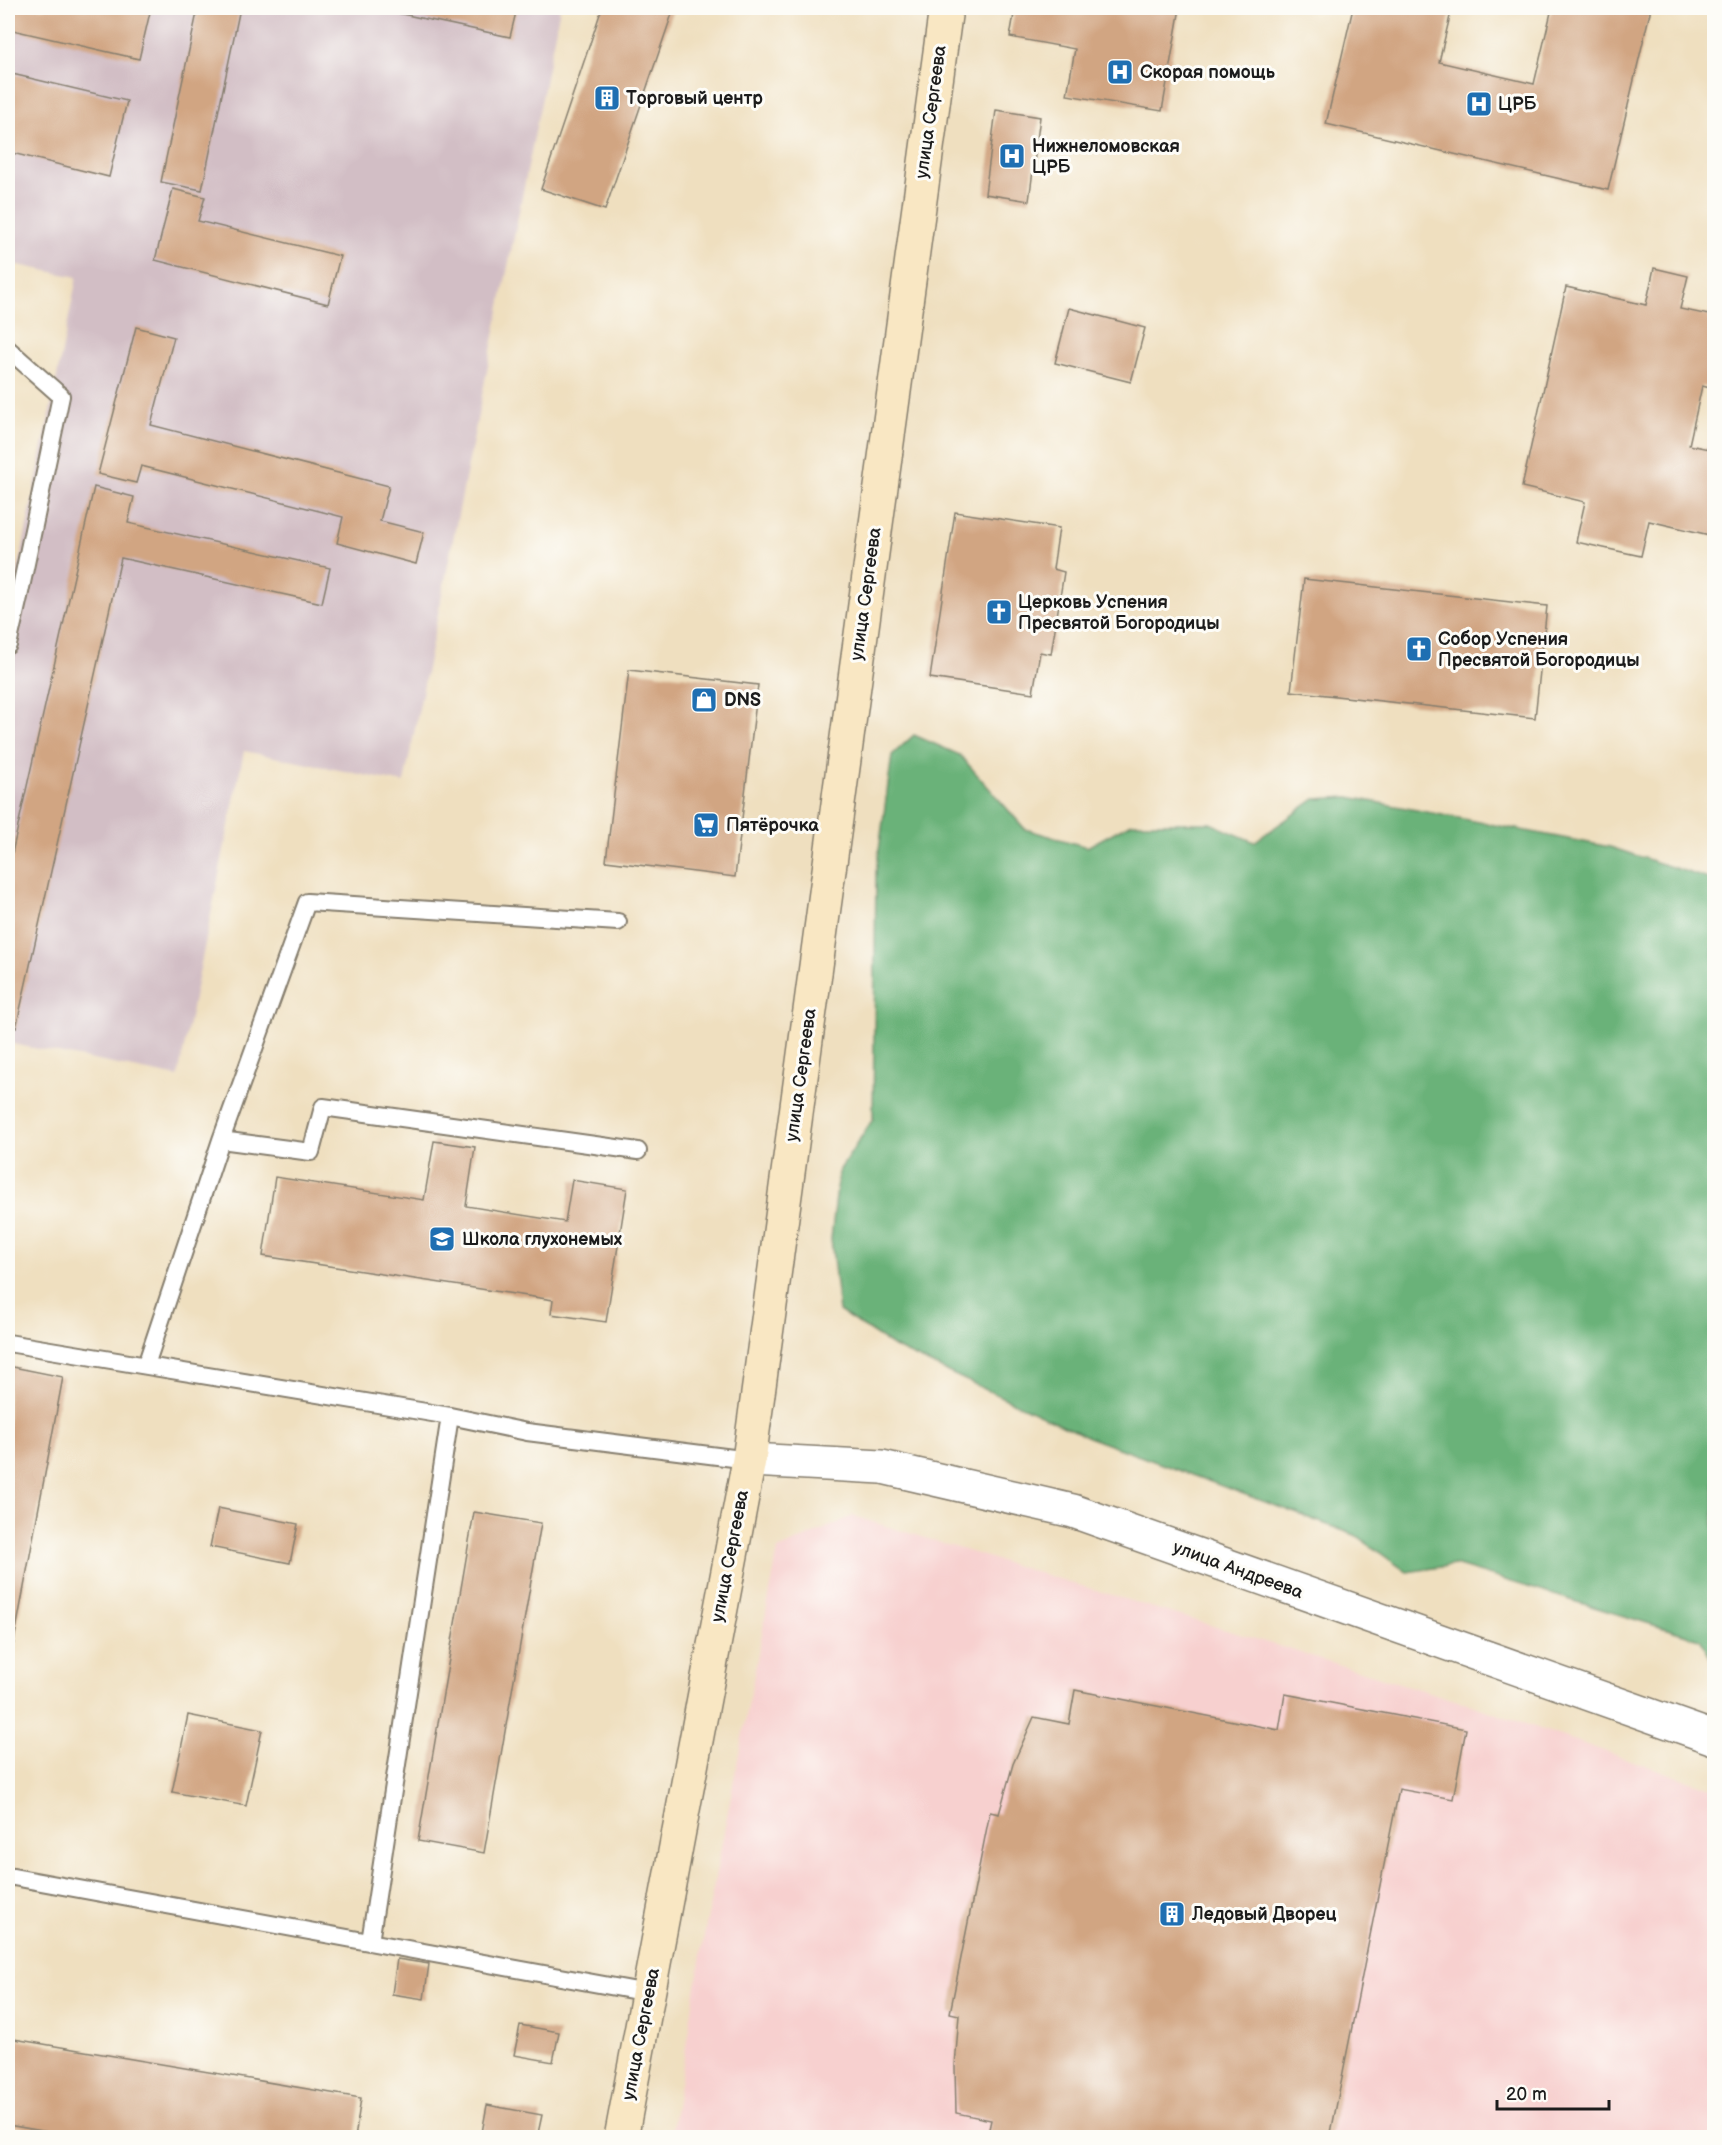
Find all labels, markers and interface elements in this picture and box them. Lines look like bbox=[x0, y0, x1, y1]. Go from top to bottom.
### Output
street label: улица Сергеева bbox=[911, 44, 951, 180]
hospital icon: Скорая помощь bbox=[1105, 57, 1135, 87]
place label: Скорая помощь bbox=[1140, 62, 1276, 83]
building icon: Торговый центр bbox=[592, 83, 622, 113]
place label: Торговый центр bbox=[626, 88, 763, 109]
hospital icon: ЦРБ bbox=[1464, 89, 1494, 119]
place label: ЦРБ bbox=[1498, 94, 1537, 115]
place label: Нижнеломовская ЦРБ bbox=[1032, 136, 1180, 178]
hospital icon: Нижнеломовская ЦРБ bbox=[997, 141, 1027, 171]
street label: улица Сергеева bbox=[846, 526, 886, 662]
place label: Церковь Успения Пресвятой Богородицы bbox=[1018, 592, 1220, 634]
church icon: Церковь Успения Пресвятой Богородицы bbox=[984, 597, 1014, 627]
place label: Собор Успения Пресвятой Богородицы bbox=[1438, 629, 1640, 671]
church icon: Собор Успения Пресвятой Богородицы bbox=[1404, 634, 1434, 664]
shop icon: DNS bbox=[689, 685, 719, 715]
place label: DNS bbox=[724, 690, 761, 711]
supermarket icon: Пятёрочка bbox=[691, 810, 721, 840]
place label: Пятёрочка bbox=[726, 815, 819, 836]
street label: улица Сергеева bbox=[781, 1007, 821, 1143]
school or university icon: Школа глухонемых bbox=[427, 1224, 457, 1254]
place label: Школа глухонемых bbox=[462, 1229, 623, 1250]
street label: улица Сергеева bbox=[707, 1488, 753, 1624]
street label: улица Андреева bbox=[1170, 1537, 1306, 1603]
building icon: Ледовый Дворец bbox=[1157, 1899, 1187, 1929]
place label: Ледовый Дворец bbox=[1191, 1904, 1336, 1925]
street label: улица Сергеева bbox=[618, 1966, 664, 2102]
scale bar bbox=[1497, 2073, 1610, 2111]
text: 20 m bbox=[1506, 2084, 1547, 2105]

